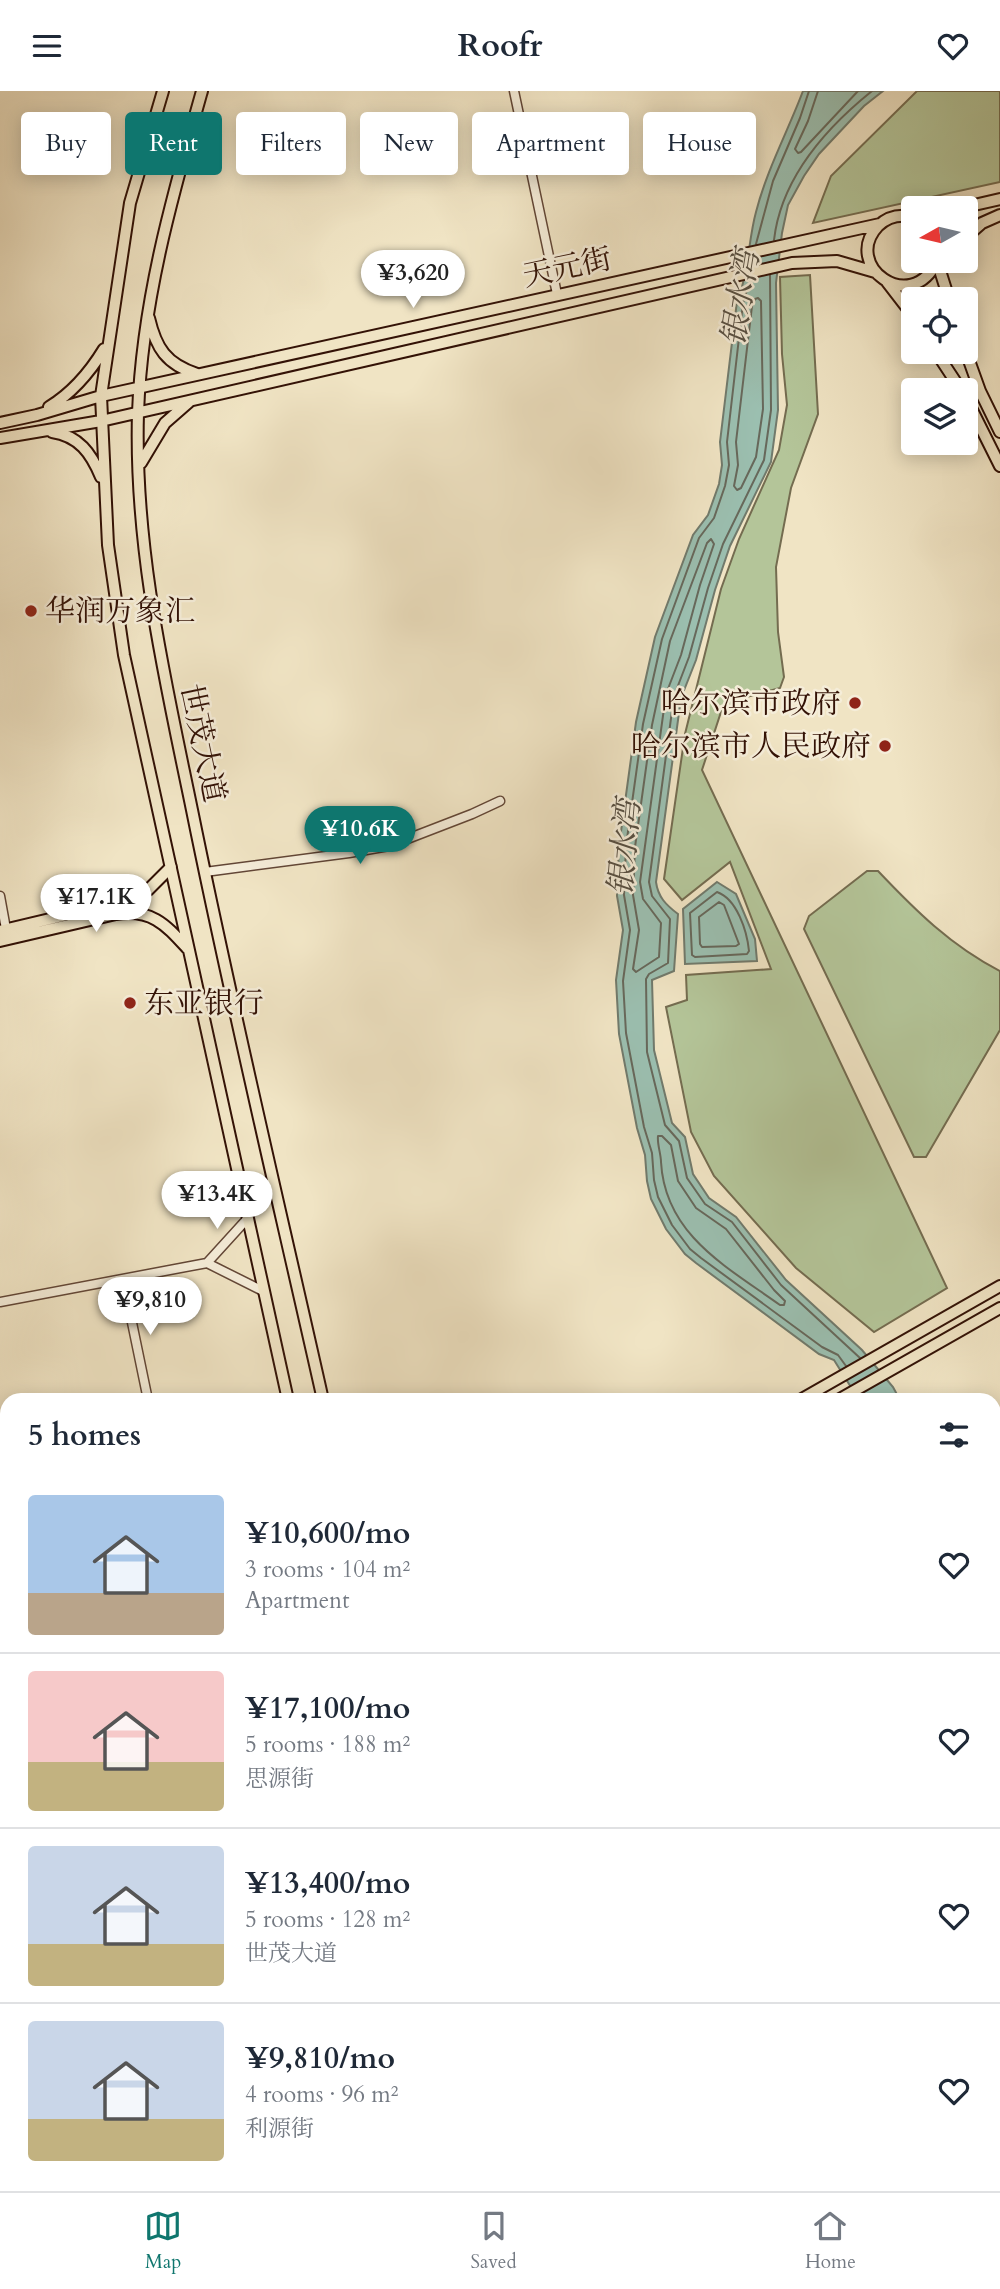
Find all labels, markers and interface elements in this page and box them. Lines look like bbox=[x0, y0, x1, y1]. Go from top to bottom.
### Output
text: Roofr bbox=[458, 24, 542, 68]
icon: menu bbox=[28, 27, 66, 65]
icon: heart bbox=[934, 27, 972, 65]
chip: Buy bbox=[21, 112, 111, 175]
chip: Rent bbox=[125, 112, 222, 175]
chip: Filters bbox=[236, 112, 346, 175]
chip: New bbox=[360, 112, 458, 175]
chip: Apartment bbox=[472, 112, 629, 175]
chip: House bbox=[643, 112, 756, 175]
north arrow bbox=[901, 196, 978, 273]
map controls bbox=[901, 196, 978, 455]
street label: 天元街 bbox=[519, 238, 615, 297]
water label: 银水湾 bbox=[712, 242, 771, 349]
pin: ¥3,620 bbox=[356, 251, 470, 310]
text: ¥3,620 bbox=[377, 257, 449, 288]
button: locate bbox=[901, 287, 978, 364]
button: layers bbox=[901, 378, 978, 455]
place label: 华润万象汇 bbox=[45, 591, 195, 632]
marker: 华润万象汇 bbox=[23, 603, 39, 619]
street label: 世茂大道 bbox=[170, 680, 235, 806]
place label: 哈尔滨市政府 bbox=[661, 683, 841, 724]
marker: 哈尔滨市政府 bbox=[847, 695, 863, 711]
place label: 哈尔滨市人民政府 bbox=[631, 726, 871, 767]
marker: 哈尔滨市人民政府 bbox=[877, 738, 893, 754]
water label: 银水湾 bbox=[599, 793, 652, 898]
pin: ¥10.6K bbox=[303, 807, 417, 866]
text: ¥10.6K bbox=[321, 813, 400, 844]
pin: ¥17.1K bbox=[39, 875, 153, 934]
text: ¥17.1K bbox=[57, 881, 136, 912]
place label: 东亚银行 bbox=[144, 983, 264, 1024]
marker: 东亚银行 bbox=[122, 995, 138, 1011]
pin: ¥13.4K bbox=[160, 1171, 274, 1231]
text: ¥13.4K bbox=[178, 1178, 257, 1209]
pin: ¥9,810 bbox=[93, 1277, 207, 1337]
text: ¥9,810 bbox=[114, 1284, 186, 1315]
text: 5 homes bbox=[28, 1415, 141, 1456]
icon: filters bbox=[935, 1416, 973, 1454]
text: ¥10,600/mo bbox=[245, 1513, 410, 1554]
icon: home bbox=[84, 1523, 168, 1607]
icon: heart bbox=[935, 1546, 973, 1584]
text: 3 rooms · 104 m² bbox=[245, 1554, 410, 1585]
text: Apartment bbox=[245, 1585, 349, 1616]
text: ¥17,100/mo bbox=[245, 1688, 410, 1729]
icon: home bbox=[84, 1699, 168, 1783]
icon: heart bbox=[935, 1722, 973, 1760]
text: 5 rooms · 188 m² bbox=[245, 1729, 410, 1760]
text: 思源街 bbox=[245, 1763, 314, 1794]
text: ¥13,400/mo bbox=[245, 1863, 410, 1904]
icon: home bbox=[84, 1874, 168, 1958]
icon: heart bbox=[935, 1897, 973, 1935]
text: 5 rooms · 128 m² bbox=[245, 1904, 410, 1935]
text: 世茂大道 bbox=[245, 1938, 337, 1969]
text: ¥9,810/mo bbox=[245, 2038, 395, 2079]
icon: home bbox=[84, 2049, 168, 2133]
icon: heart bbox=[935, 2072, 973, 2110]
text: 4 rooms · 96 m² bbox=[245, 2079, 398, 2110]
text: 利源街 bbox=[245, 2113, 314, 2144]
tab: Map bbox=[144, 2207, 182, 2275]
tab: Saved bbox=[471, 2207, 517, 2275]
tab: Home bbox=[805, 2207, 856, 2275]

